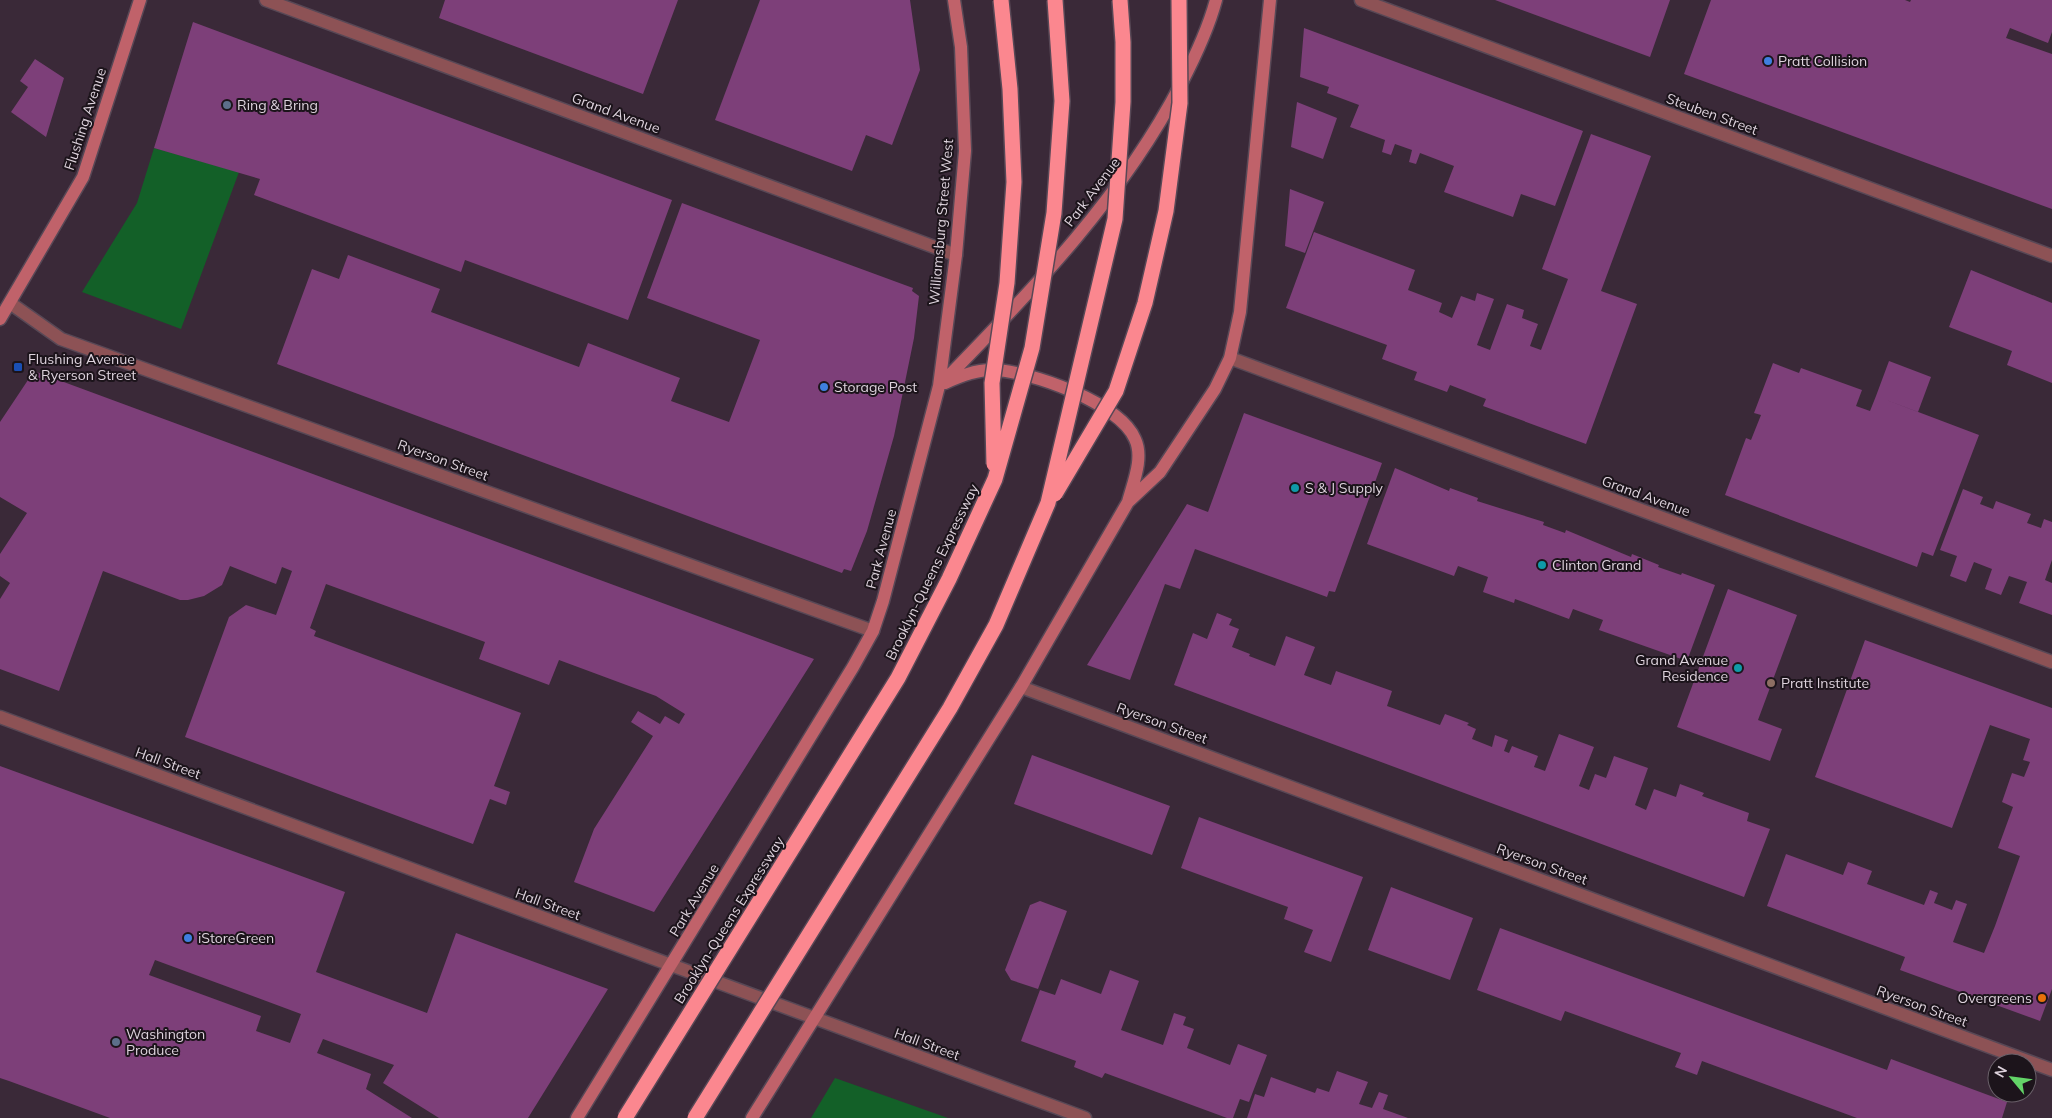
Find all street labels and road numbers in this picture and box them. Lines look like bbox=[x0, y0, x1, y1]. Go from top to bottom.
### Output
street label: Flushing Avenue bbox=[60, 65, 110, 173]
street label: Grand Avenue bbox=[569, 89, 663, 137]
street label: Steuben Street bbox=[1664, 89, 1760, 139]
street label: Williamsburg Street West bbox=[925, 138, 957, 306]
street label: Park Avenue bbox=[1060, 154, 1124, 230]
street label: Ryerson Street bbox=[395, 435, 491, 485]
street label: Grand Avenue bbox=[1599, 472, 1693, 520]
street label: Brooklyn-Queens Expressway bbox=[881, 480, 983, 663]
street label: Park Avenue bbox=[862, 507, 900, 591]
street label: Ryerson Street bbox=[1114, 698, 1210, 748]
street label: Hall Street bbox=[133, 743, 203, 783]
street label: Brooklyn-Queens Expressway bbox=[670, 833, 788, 1007]
street label: Ryerson Street bbox=[1494, 839, 1590, 889]
street label: Park Avenue bbox=[665, 860, 723, 940]
street label: Hall Street bbox=[513, 884, 583, 924]
street label: Ryerson Street bbox=[1874, 981, 1970, 1031]
street label: Hall Street bbox=[892, 1024, 962, 1064]

